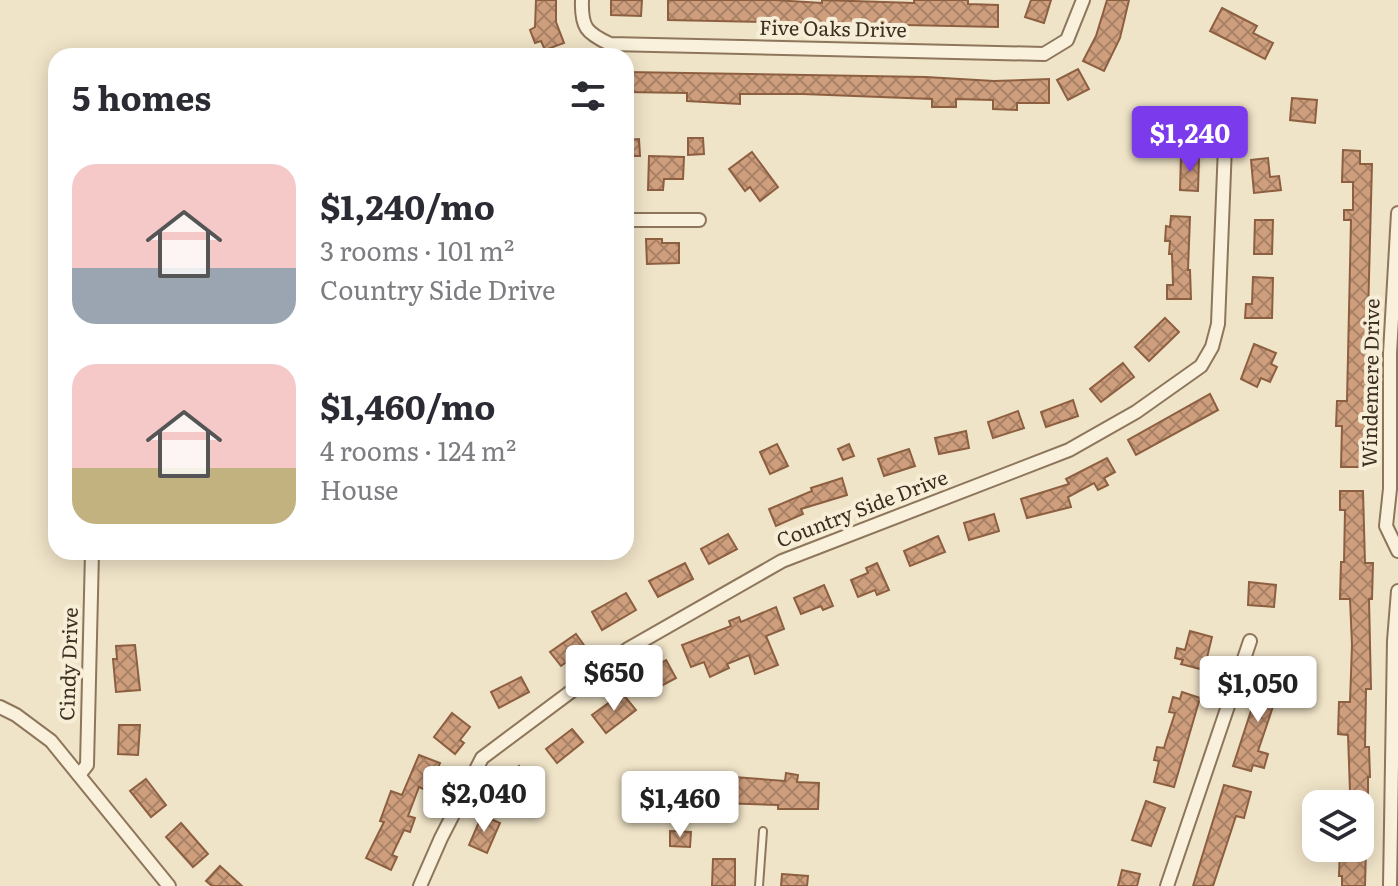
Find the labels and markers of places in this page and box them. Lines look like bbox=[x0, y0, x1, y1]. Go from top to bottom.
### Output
pin: $1,240 bbox=[1125, 106, 1255, 174]
pin: $650 bbox=[567, 645, 661, 713]
pin: $1,050 bbox=[1193, 656, 1323, 724]
pin: $2,040 bbox=[419, 766, 549, 834]
pin: $1,460 bbox=[615, 771, 745, 839]

